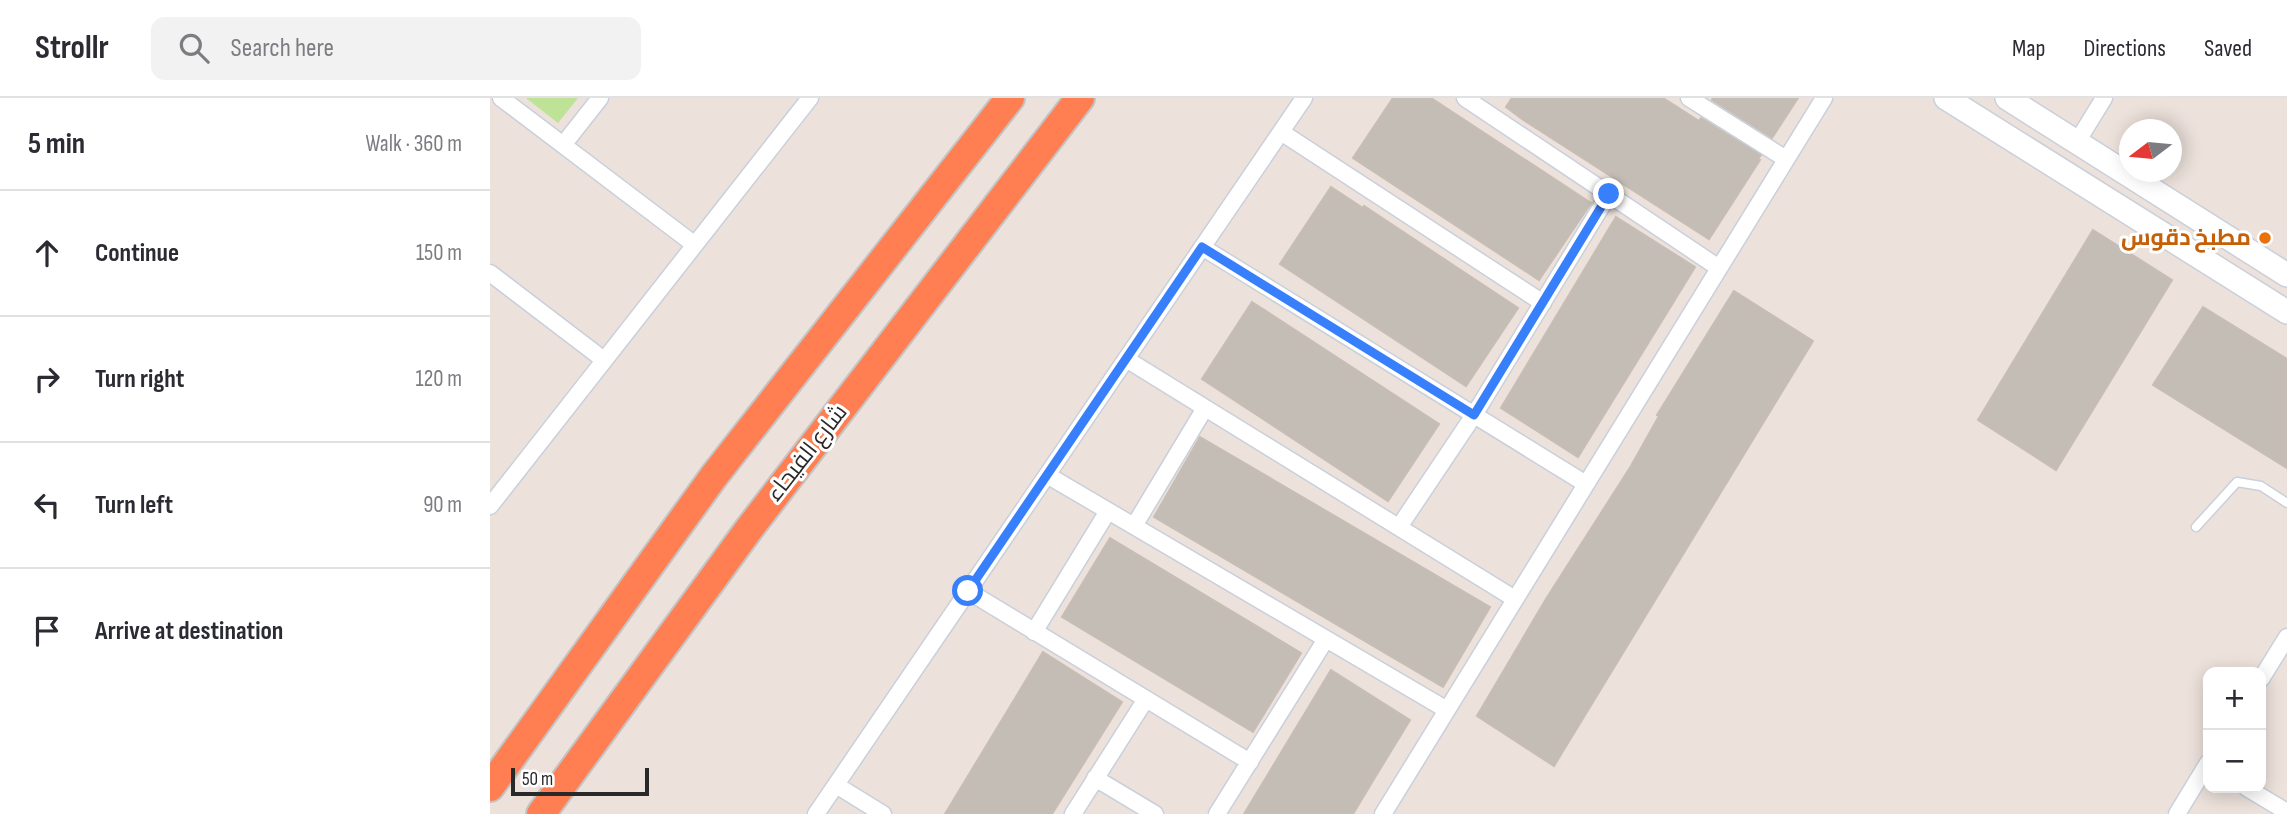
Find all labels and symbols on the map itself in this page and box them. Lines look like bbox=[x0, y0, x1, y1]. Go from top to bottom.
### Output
north arrow bbox=[2119, 119, 2182, 182]
route end bbox=[1593, 178, 1624, 209]
place label: مطبخ دقوس bbox=[2121, 224, 2251, 253]
marker: مطبخ دقوس bbox=[2257, 230, 2273, 246]
street label: شارع الفيحاء bbox=[760, 399, 854, 508]
route start bbox=[952, 575, 983, 606]
scale bar bbox=[511, 765, 649, 797]

